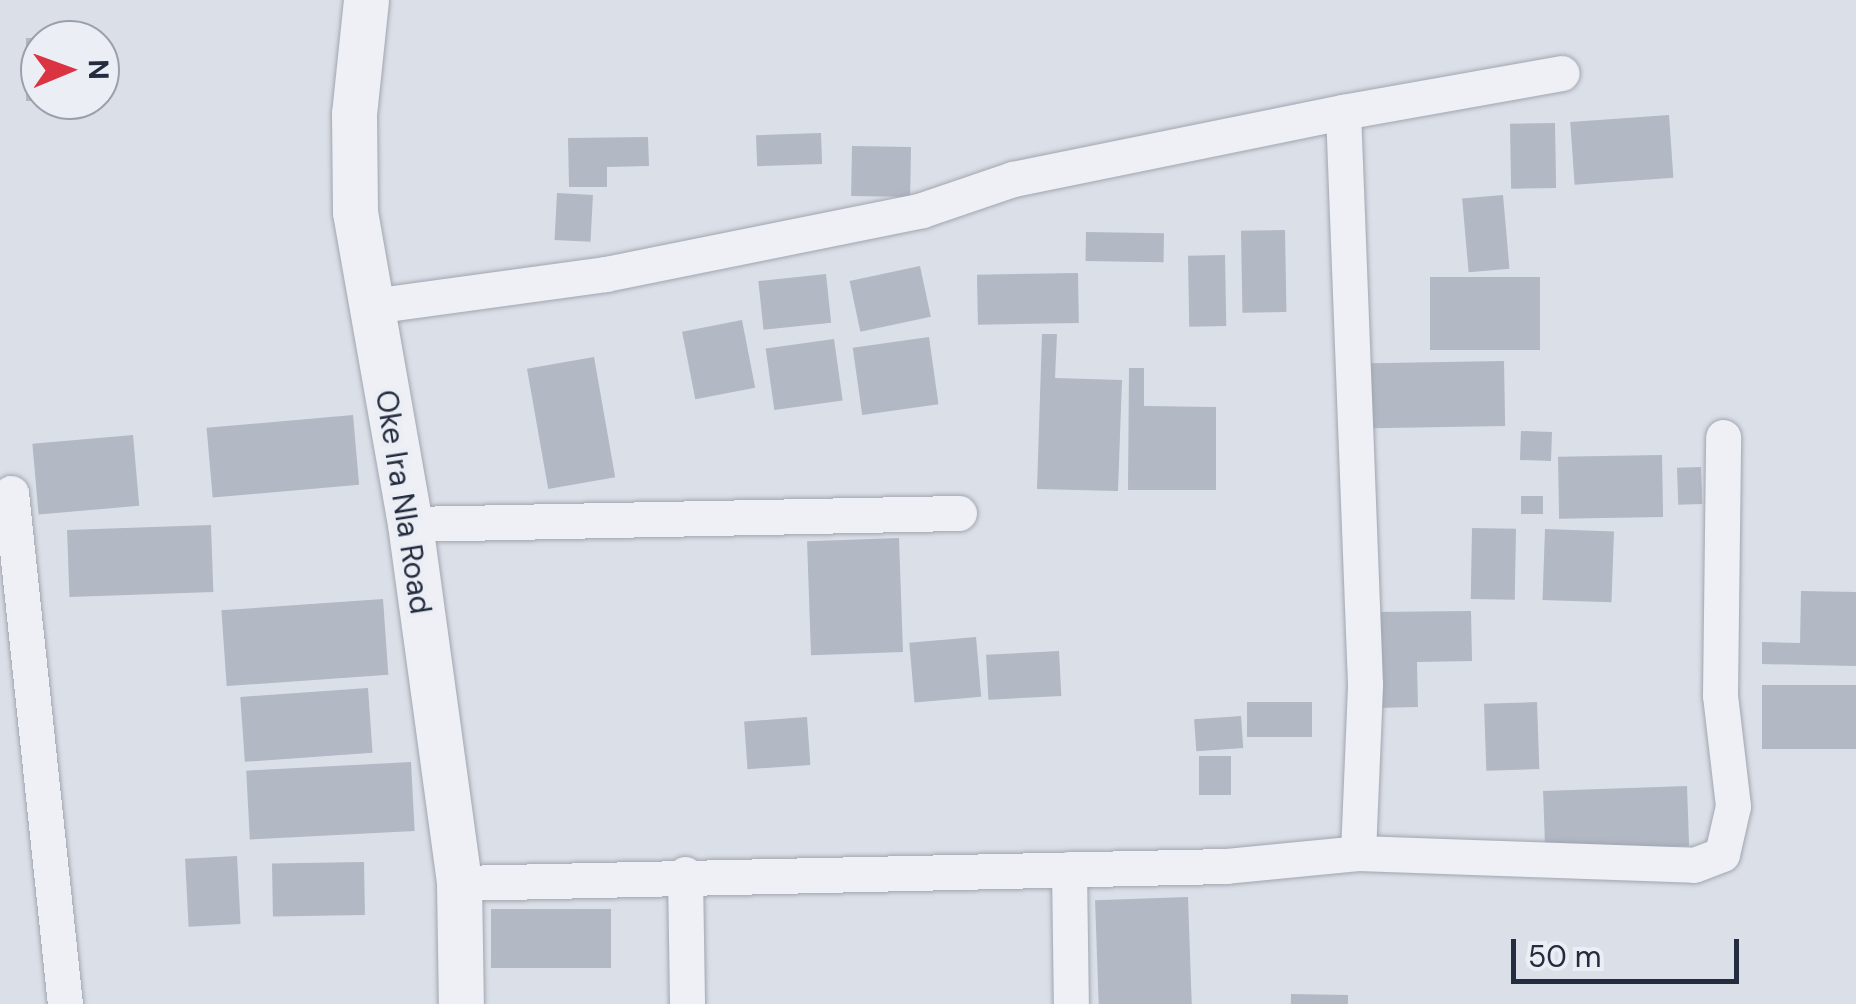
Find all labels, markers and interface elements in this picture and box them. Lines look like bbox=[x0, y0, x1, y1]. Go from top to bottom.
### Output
north arrow bbox=[20, 20, 120, 120]
text: N bbox=[80, 59, 117, 80]
street label: Oke Ira Nla Road bbox=[368, 387, 438, 617]
scale bar bbox=[1516, 919, 1744, 981]
text: 50 m bbox=[1528, 937, 1602, 976]

